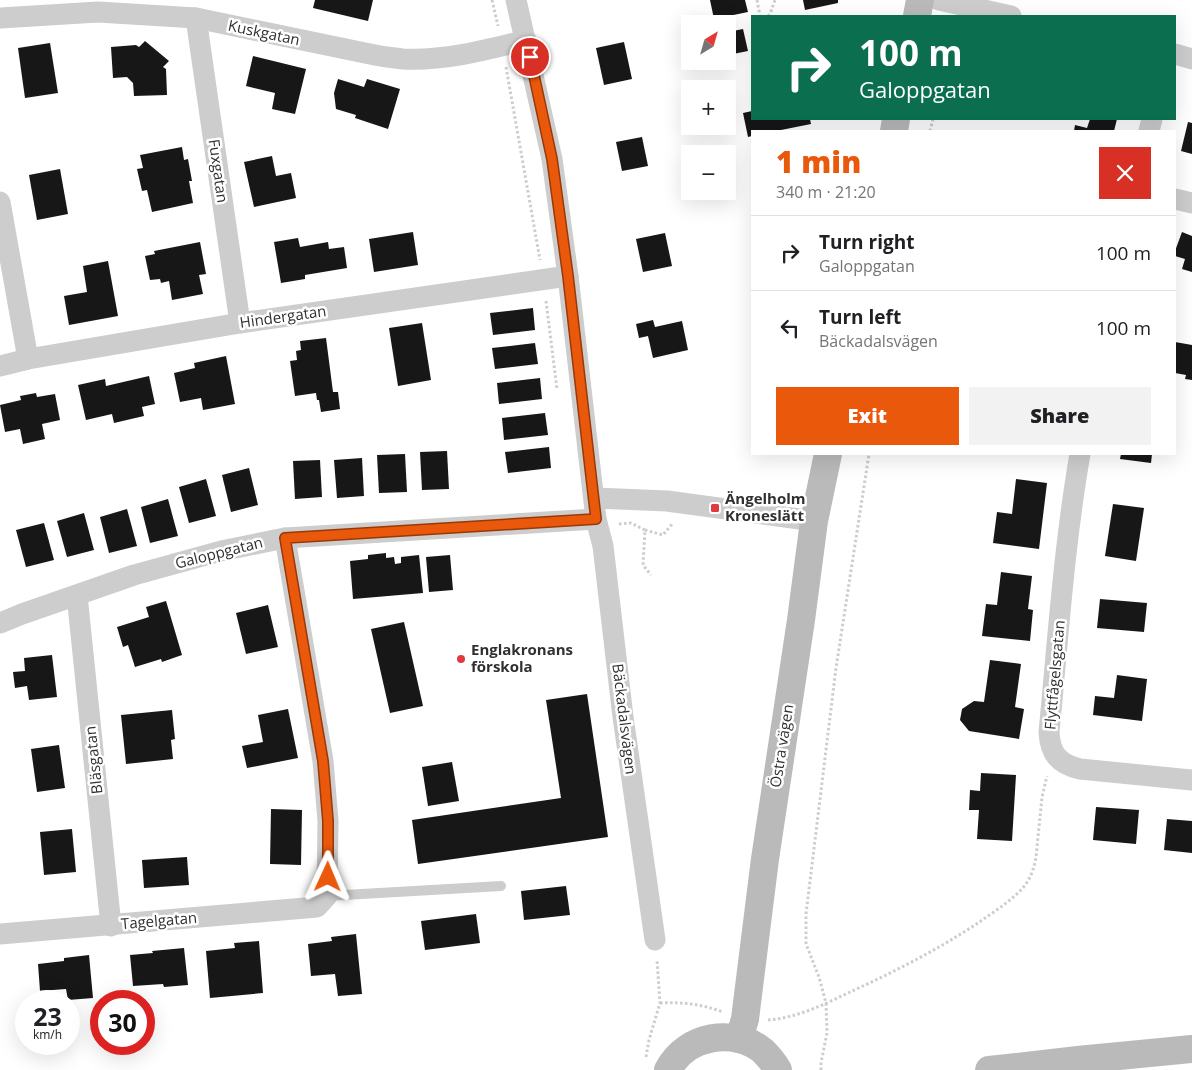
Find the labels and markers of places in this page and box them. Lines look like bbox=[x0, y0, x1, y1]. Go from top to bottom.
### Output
pin bbox=[509, 36, 551, 78]
place label: Ängelholm Kroneslätt bbox=[725, 488, 806, 525]
marker: Ängelholm Kroneslätt bbox=[709, 502, 721, 514]
place label: Englakronans förskola bbox=[471, 639, 573, 676]
marker: Englakronans förskola bbox=[455, 653, 467, 665]

